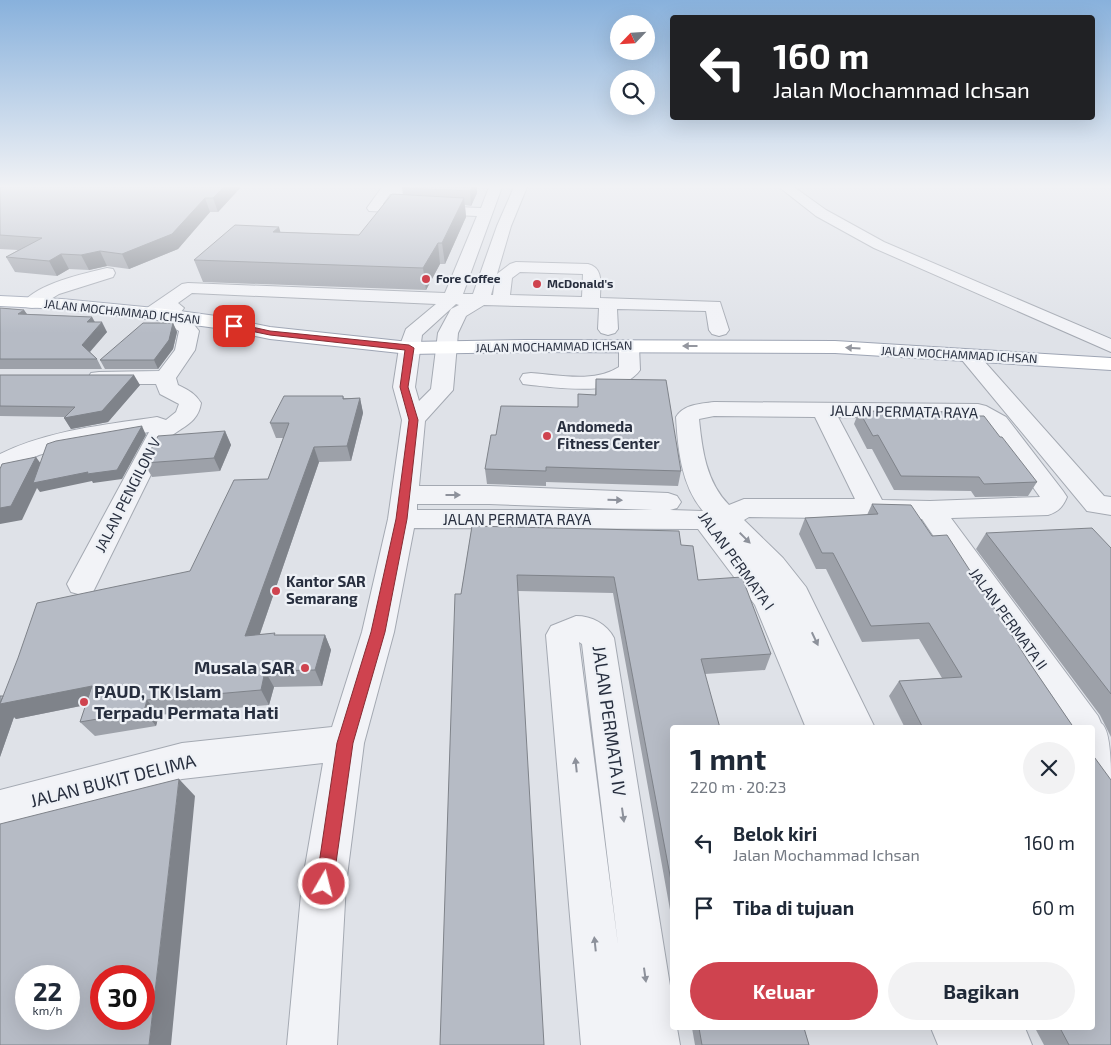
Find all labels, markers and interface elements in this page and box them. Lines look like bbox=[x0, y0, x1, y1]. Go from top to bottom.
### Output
north arrow bbox=[610, 15, 655, 60]
map controls bbox=[610, 15, 655, 115]
text: 160 m bbox=[773, 34, 869, 76]
icon: left bbox=[690, 35, 755, 100]
button: search bbox=[610, 70, 655, 115]
text: Jalan Mochammad Ichsan bbox=[773, 76, 1030, 102]
place label: Fore Coffee bbox=[436, 271, 501, 285]
marker: Fore Coffee bbox=[420, 273, 432, 285]
place label: McDonald's bbox=[547, 276, 613, 290]
marker: McDonald's bbox=[531, 278, 543, 290]
street label: JALAN MOCHAMMAD ICHSAN bbox=[43, 296, 201, 326]
pin bbox=[213, 305, 255, 347]
icon: arrive bbox=[220, 312, 248, 340]
street label: JALAN MOCHAMMAD ICHSAN bbox=[475, 338, 633, 354]
one-way arrow bbox=[682, 342, 698, 350]
street label: JALAN MOCHAMMAD ICHSAN bbox=[880, 343, 1038, 365]
one-way arrow bbox=[845, 344, 861, 352]
street label: JALAN PERMATA RAYA bbox=[830, 401, 979, 421]
place label: Andomeda Fitness Center bbox=[557, 417, 660, 452]
marker: Andomeda Fitness Center bbox=[541, 430, 553, 442]
street label: JALAN PENGILON V bbox=[90, 434, 164, 555]
one-way arrow bbox=[445, 491, 461, 499]
one-way arrow bbox=[608, 496, 624, 504]
street label: JALAN PERMATA I bbox=[695, 508, 779, 613]
street label: JALAN PERMATA RAYA bbox=[443, 510, 592, 528]
one-way arrow bbox=[739, 532, 751, 544]
street label: JALAN PERMATA II bbox=[966, 564, 1052, 673]
place label: Kantor SAR Semarang bbox=[286, 572, 366, 607]
marker: Kantor SAR Semarang bbox=[270, 585, 282, 597]
one-way arrow bbox=[812, 632, 820, 646]
street label: JALAN PERMATA IV bbox=[589, 644, 631, 798]
place label: Musala SAR bbox=[194, 656, 295, 678]
marker: Musala SAR bbox=[299, 662, 311, 674]
place label: PAUD, TK Islam Terpadu Permata Hati bbox=[94, 680, 279, 723]
marker: PAUD, TK Islam Terpadu Permata Hati bbox=[78, 696, 90, 708]
text: 1 mnt bbox=[690, 740, 766, 776]
button: close bbox=[1023, 742, 1075, 794]
street label: JALAN BUKIT DELIMA bbox=[28, 749, 199, 811]
one-way arrow bbox=[572, 757, 580, 773]
text: 220 m · 20:23 bbox=[690, 777, 786, 796]
one-way arrow bbox=[619, 807, 627, 823]
text: Belok kiri bbox=[733, 822, 817, 845]
icon: left bbox=[690, 829, 718, 857]
text: 160 m bbox=[1024, 831, 1075, 854]
text: Jalan Mochammad Ichsan bbox=[733, 845, 920, 864]
position arrow bbox=[297, 857, 349, 909]
icon: arrive bbox=[690, 894, 718, 922]
text: Tiba di tujuan bbox=[733, 896, 854, 919]
text: 60 m bbox=[1032, 896, 1075, 919]
one-way arrow bbox=[591, 936, 599, 952]
button: Keluar bbox=[690, 962, 878, 1020]
button: Bagikan bbox=[888, 962, 1075, 1020]
speed limit sign: 30 bbox=[90, 965, 155, 1030]
one-way arrow bbox=[641, 968, 649, 984]
text: 22 bbox=[33, 976, 62, 1006]
text: km/h bbox=[33, 1003, 62, 1017]

